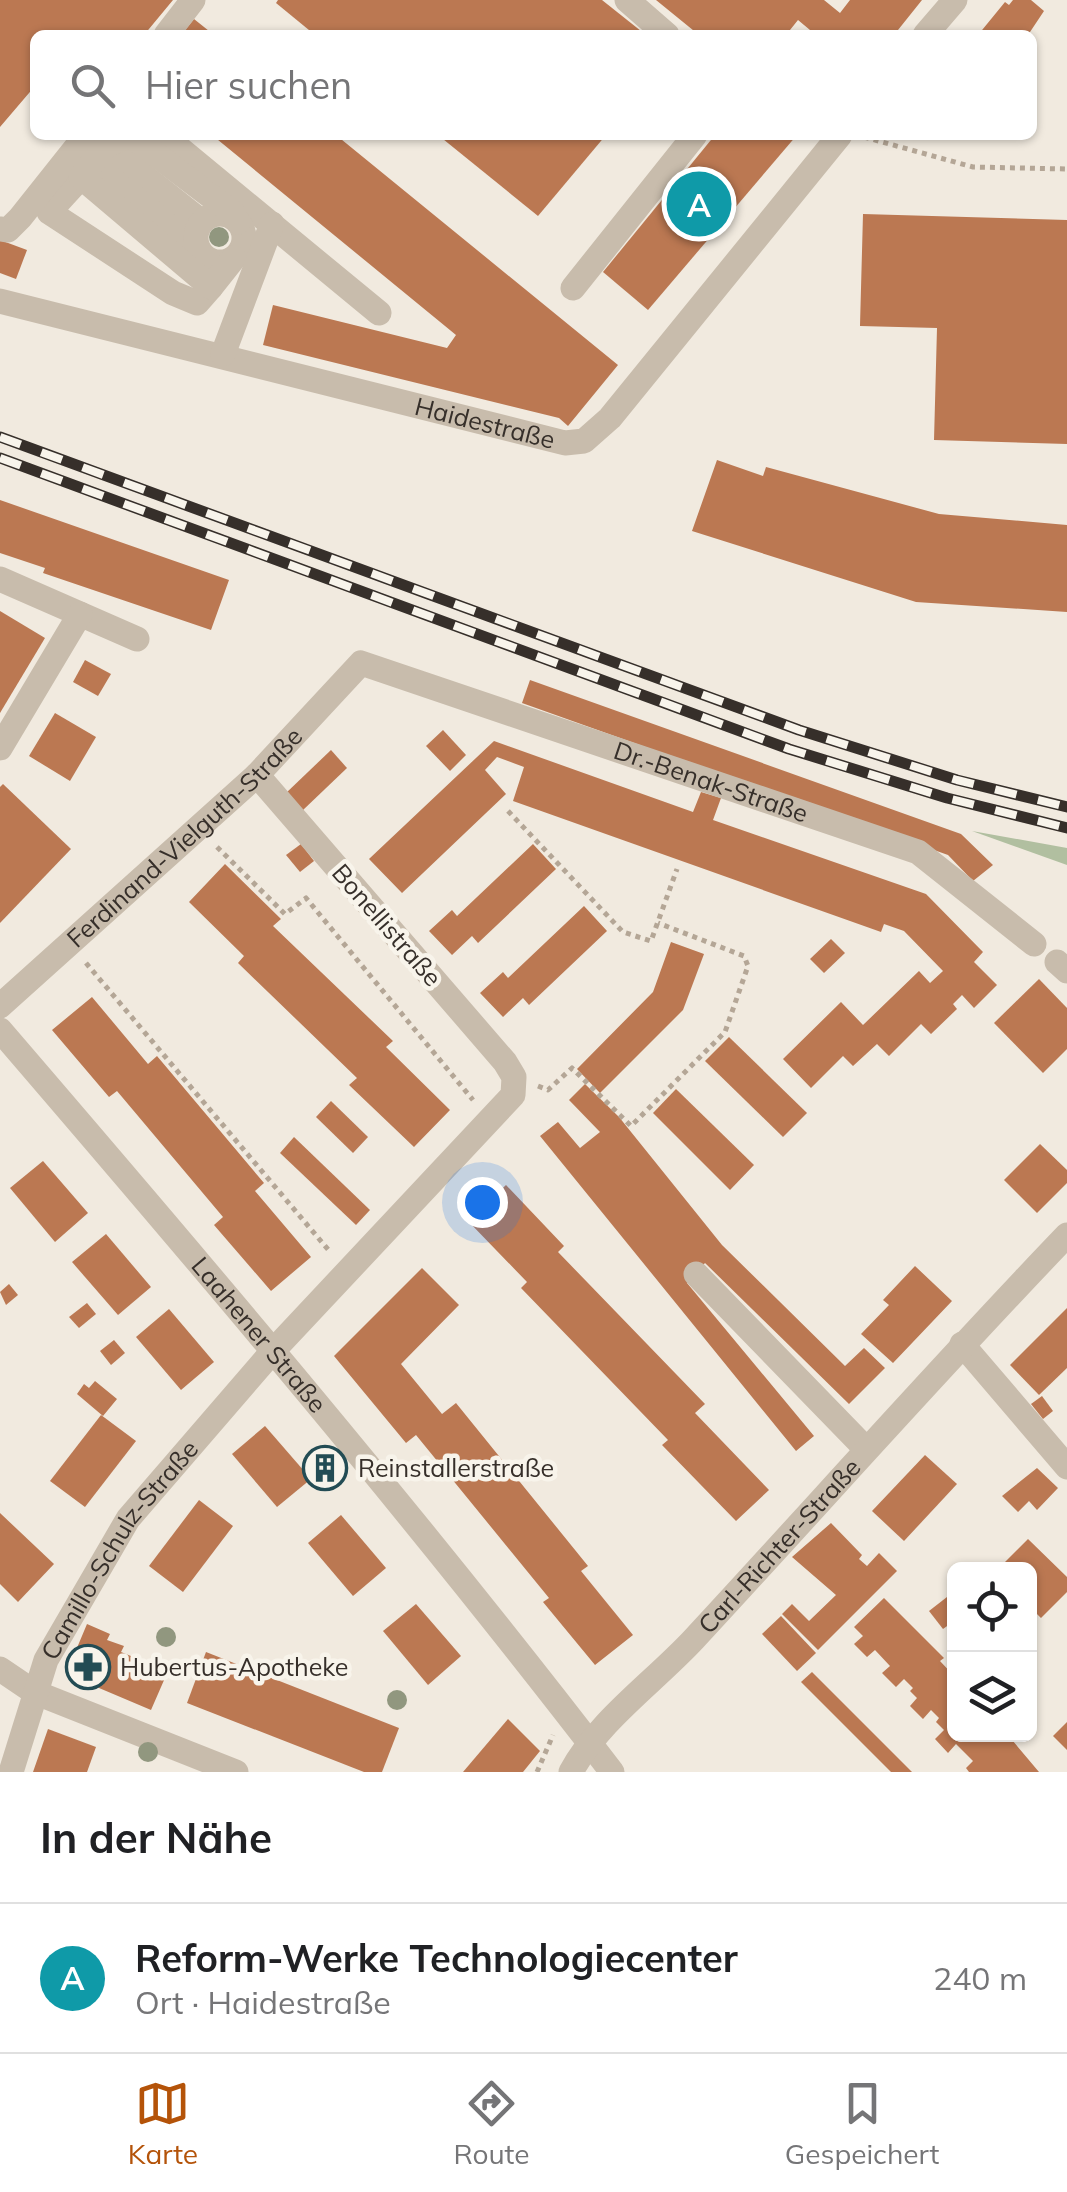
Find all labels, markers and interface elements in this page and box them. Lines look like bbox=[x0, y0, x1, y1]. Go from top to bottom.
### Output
search box bbox=[30, 30, 1037, 140]
icon: search bbox=[65, 58, 120, 113]
text: Hier suchen bbox=[145, 61, 352, 109]
pin: A bbox=[666, 166, 732, 242]
street label: Haidestraße bbox=[412, 390, 558, 455]
street label: Ferdinand-Vielguth-Straße bbox=[60, 721, 308, 954]
street label: Dr.-Benak-Straße bbox=[610, 734, 812, 829]
street label: Bonellistraße bbox=[326, 857, 449, 992]
your location bbox=[457, 1177, 508, 1228]
street label: Laahener Straße bbox=[185, 1250, 334, 1418]
street label: Camillo-Schulz-Straße bbox=[34, 1433, 204, 1665]
building icon: Reinstallerstraße bbox=[302, 1445, 348, 1491]
place label: Reinstallerstraße bbox=[358, 1452, 554, 1483]
street label: Carl-Richter-Straße bbox=[691, 1452, 867, 1640]
map controls bbox=[947, 1562, 1037, 1742]
button: locate bbox=[947, 1562, 1037, 1652]
pharmacy icon: Hubertus-Apotheke bbox=[65, 1644, 111, 1690]
place label: Hubertus-Apotheke bbox=[120, 1651, 348, 1682]
button: layers bbox=[947, 1652, 1037, 1742]
text: In der Nähe bbox=[40, 1811, 272, 1864]
text: Reform-Werke Technologiecenter bbox=[135, 1934, 738, 1982]
text: A bbox=[60, 1958, 85, 1998]
text: 240 m bbox=[933, 1958, 1027, 1998]
text: Ort · Haidestraße bbox=[135, 1982, 391, 2022]
tab: Karte bbox=[128, 2076, 198, 2171]
tab: Route bbox=[453, 2076, 529, 2171]
tab: Gespeichert bbox=[785, 2076, 939, 2171]

